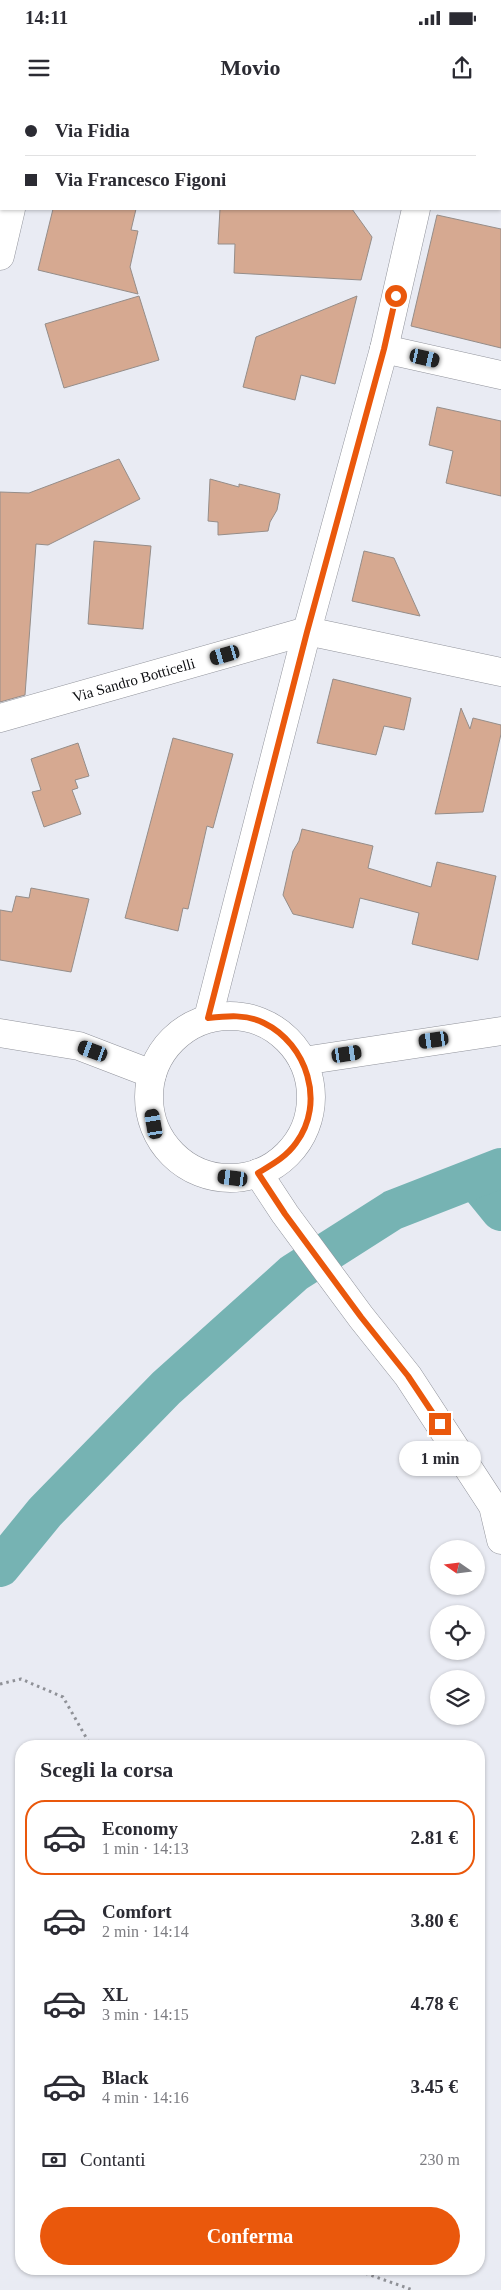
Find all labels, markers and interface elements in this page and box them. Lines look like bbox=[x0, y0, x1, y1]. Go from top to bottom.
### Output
text: 14:11 bbox=[25, 7, 68, 28]
icon: menu bbox=[25, 54, 53, 82]
icon: share bbox=[448, 54, 476, 82]
text: Movio bbox=[221, 55, 280, 80]
text: Via Fidia bbox=[55, 120, 130, 141]
text: Via Francesco Figoni bbox=[55, 169, 226, 190]
route start bbox=[385, 285, 407, 307]
car bbox=[408, 347, 441, 369]
car bbox=[208, 644, 241, 666]
street label: Via Sandro Botticelli bbox=[71, 655, 197, 705]
car bbox=[418, 1030, 449, 1050]
car bbox=[76, 1039, 109, 1063]
car bbox=[331, 1044, 362, 1064]
car bbox=[144, 1108, 163, 1140]
car bbox=[217, 1169, 248, 1187]
route end bbox=[429, 1413, 451, 1435]
callout: 1 min bbox=[399, 1442, 481, 1476]
text: 1 min bbox=[421, 1450, 459, 1467]
north arrow bbox=[430, 1540, 485, 1595]
map controls bbox=[430, 1540, 485, 1725]
button: locate bbox=[430, 1605, 485, 1660]
button: layers bbox=[430, 1670, 485, 1725]
text: Scegli la corsa bbox=[40, 1757, 173, 1782]
icon: car bbox=[42, 1815, 87, 1860]
text: Economy bbox=[102, 1818, 178, 1839]
text: 2.81 € bbox=[411, 1827, 458, 1848]
text: 1 min · 14:13 bbox=[102, 1840, 189, 1857]
icon: car bbox=[42, 1898, 87, 1943]
text: Comfort bbox=[102, 1901, 172, 1922]
text: 3.80 € bbox=[411, 1910, 458, 1931]
text: 2 min · 14:14 bbox=[102, 1923, 189, 1940]
icon: car bbox=[42, 1981, 87, 2026]
text: XL bbox=[102, 1984, 128, 2005]
text: 4.78 € bbox=[411, 1993, 458, 2014]
text: 3 min · 14:15 bbox=[102, 2006, 189, 2023]
icon: car bbox=[42, 2064, 87, 2109]
text: Black bbox=[102, 2067, 148, 2088]
text: 3.45 € bbox=[411, 2076, 458, 2097]
text: 4 min · 14:16 bbox=[102, 2089, 189, 2106]
icon: cash bbox=[40, 2146, 68, 2174]
text: Contanti bbox=[80, 2149, 145, 2170]
text: 230 m bbox=[420, 2151, 460, 2168]
button: Conferma bbox=[40, 2207, 460, 2265]

